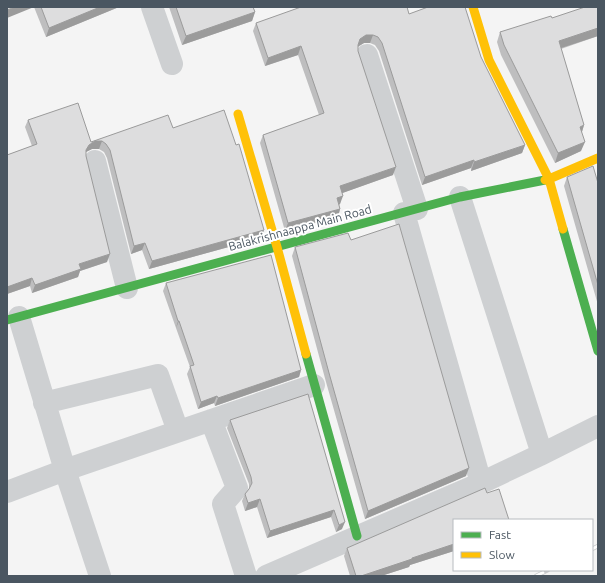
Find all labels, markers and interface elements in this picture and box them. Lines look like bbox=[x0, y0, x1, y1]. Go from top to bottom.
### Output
street label: Balakrishnaappa Main Road bbox=[227, 202, 373, 253]
legend bbox=[453, 519, 593, 571]
text: Fast bbox=[489, 528, 511, 541]
text: Slow bbox=[489, 548, 515, 561]

